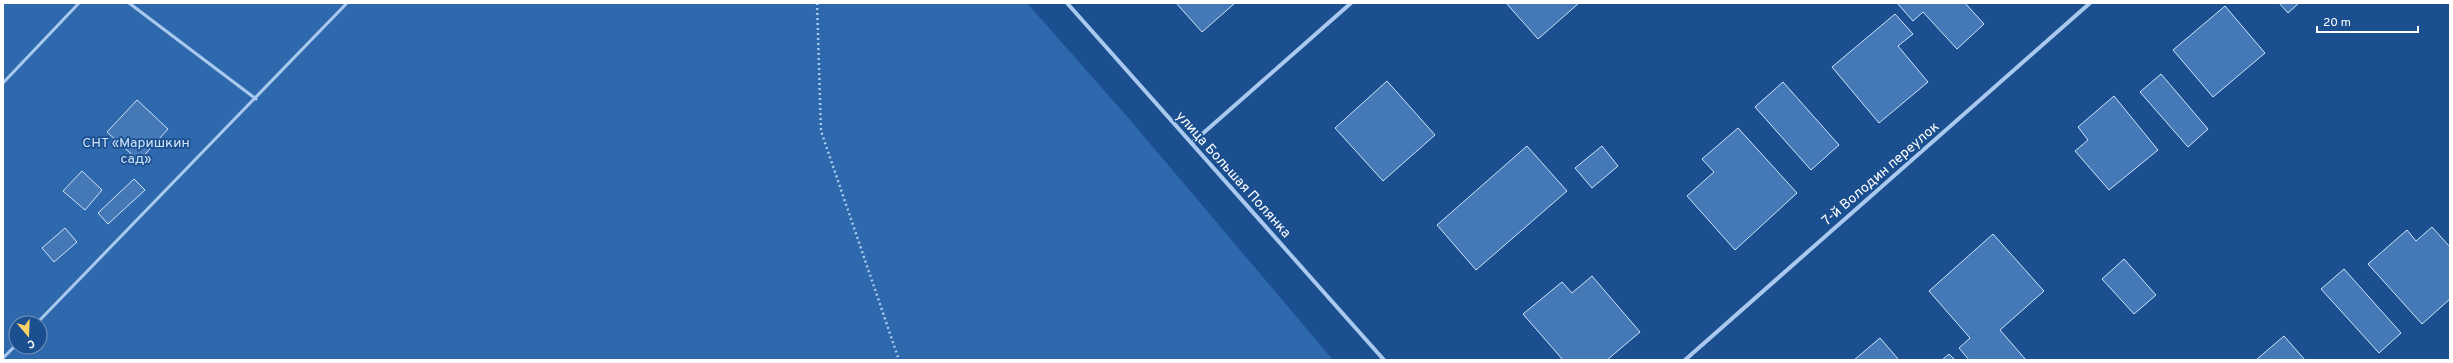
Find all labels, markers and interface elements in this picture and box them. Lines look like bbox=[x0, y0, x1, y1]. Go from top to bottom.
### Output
scale bar bbox=[2317, 8, 2418, 34]
text: 20 m bbox=[2323, 15, 2351, 31]
street label: улица Большая Полянка bbox=[1172, 108, 1294, 242]
street label: 7-й Володин переулок bbox=[1819, 119, 1943, 230]
park label: СНТ «Маришкин сад» bbox=[82, 135, 190, 168]
north arrow bbox=[8, 315, 48, 355]
text: С bbox=[25, 336, 37, 351]

